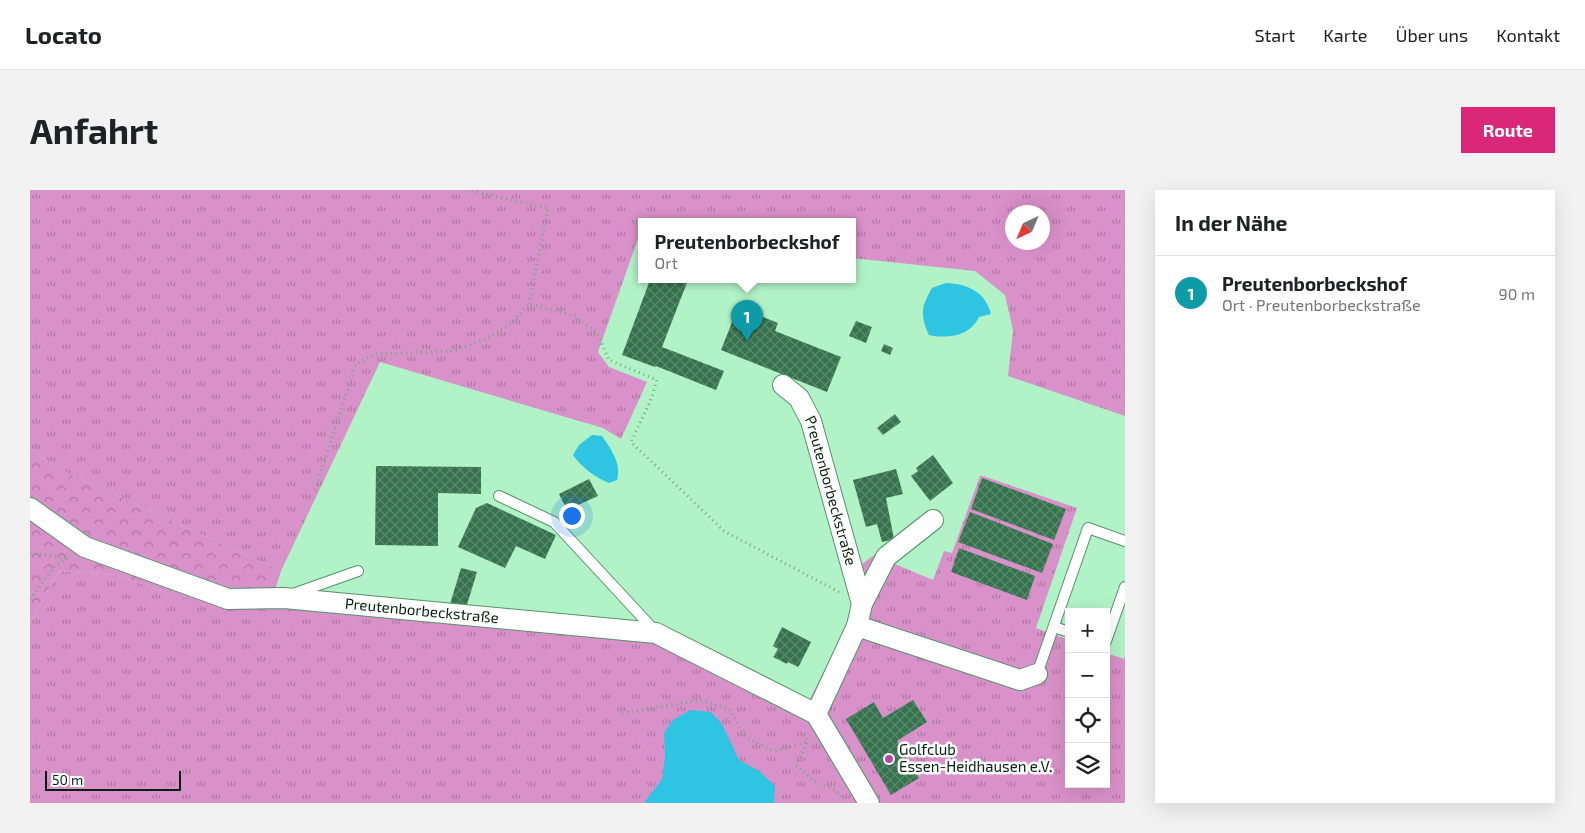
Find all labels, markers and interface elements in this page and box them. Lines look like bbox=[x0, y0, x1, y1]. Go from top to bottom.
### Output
text: Locato bbox=[25, 20, 102, 49]
text: Start bbox=[1254, 24, 1295, 46]
text: Karte bbox=[1323, 24, 1368, 46]
text: Über uns bbox=[1396, 24, 1468, 46]
text: Kontakt bbox=[1496, 24, 1560, 46]
button: Route bbox=[1461, 107, 1555, 153]
text: Anfahrt bbox=[30, 109, 158, 151]
north arrow bbox=[1005, 205, 1050, 250]
text: In der Nähe bbox=[1175, 210, 1287, 235]
popup bbox=[638, 218, 856, 283]
text: Preutenborbeckshof bbox=[655, 230, 839, 253]
text: Ort bbox=[655, 253, 678, 272]
text: Preutenborbeckshof bbox=[1222, 272, 1407, 295]
text: 1 bbox=[1188, 284, 1194, 303]
text: 90 m bbox=[1499, 284, 1535, 303]
text: Ort · Preutenborbeckstraße bbox=[1222, 295, 1421, 314]
pin: 1 bbox=[731, 300, 763, 341]
street label: Preutenborbeckstraße bbox=[802, 412, 861, 567]
your location bbox=[559, 503, 585, 529]
street label: Preutenborbeckstraße bbox=[344, 594, 500, 626]
map controls bbox=[1065, 608, 1110, 788]
button: + bbox=[1065, 608, 1110, 653]
button: − bbox=[1065, 653, 1110, 698]
button: locate bbox=[1065, 698, 1110, 743]
place label: Golfclub Essen-Heidhausen e.V. bbox=[899, 740, 1052, 775]
button: layers bbox=[1065, 743, 1110, 788]
marker: Golfclub Essen-Heidhausen e.V. bbox=[883, 753, 895, 765]
scale bar bbox=[45, 768, 181, 791]
text: 50 m bbox=[52, 771, 83, 788]

